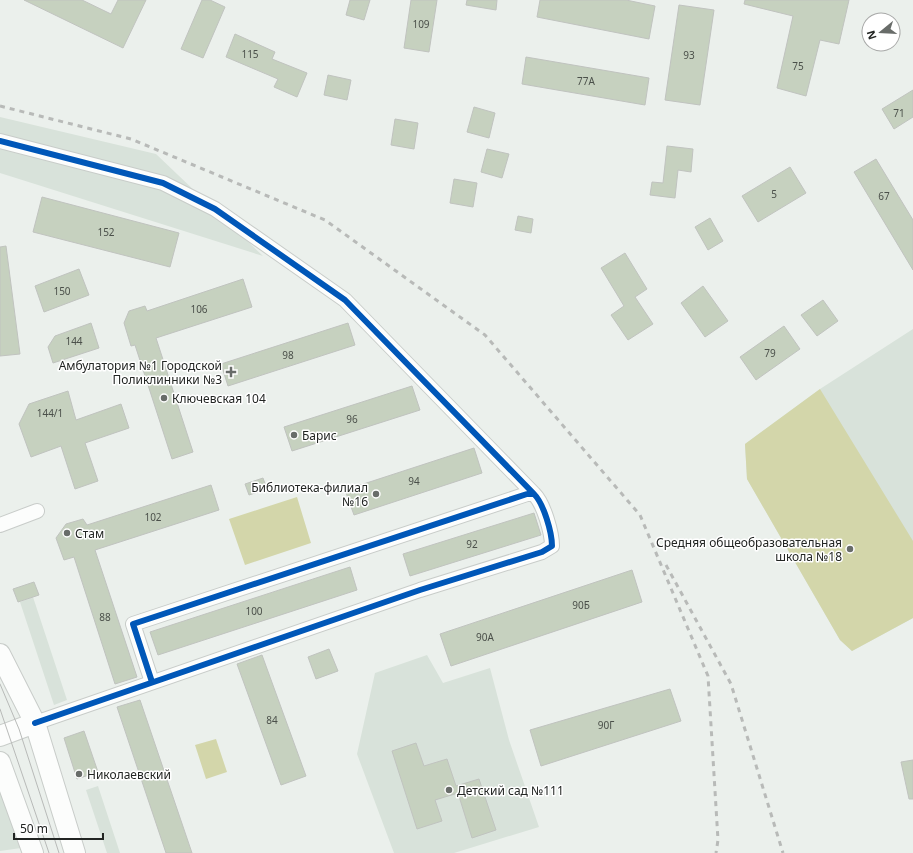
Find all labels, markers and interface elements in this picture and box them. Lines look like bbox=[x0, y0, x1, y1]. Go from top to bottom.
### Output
north arrow bbox=[861, 12, 901, 52]
house number: 109 bbox=[412, 17, 430, 31]
text: N bbox=[862, 29, 880, 42]
house number: 115 bbox=[241, 47, 259, 61]
house number: 93 bbox=[683, 48, 695, 62]
house number: 75 bbox=[792, 59, 804, 73]
house number: 77А bbox=[577, 74, 596, 88]
house number: 71 bbox=[893, 106, 905, 120]
house number: 5 bbox=[771, 187, 777, 201]
house number: 67 bbox=[878, 189, 890, 203]
house number: 152 bbox=[97, 225, 115, 239]
house number: 150 bbox=[53, 284, 71, 298]
house number: 106 bbox=[190, 302, 208, 316]
house number: 144 bbox=[65, 334, 83, 348]
house number: 79 bbox=[764, 346, 776, 360]
house number: 98 bbox=[282, 348, 294, 362]
place label: Амбулатория №1 Городской Поликлинники №3 bbox=[59, 357, 222, 388]
marker: Амбулатория №1 Городской Поликлинники №3 bbox=[225, 366, 237, 378]
place label: Ключевская 104 bbox=[172, 390, 266, 407]
marker: Ключевская 104 bbox=[159, 393, 169, 403]
house number: 144/1 bbox=[37, 406, 63, 420]
house number: 96 bbox=[346, 412, 358, 426]
place label: Барис bbox=[302, 427, 337, 444]
marker: Барис bbox=[289, 430, 299, 440]
house number: 94 bbox=[408, 474, 420, 488]
place label: Библиотека-филиал №16 bbox=[251, 479, 368, 510]
marker: Библиотека-филиал №16 bbox=[371, 489, 381, 499]
house number: 102 bbox=[144, 510, 162, 524]
place label: Стам bbox=[75, 525, 104, 542]
marker: Стам bbox=[62, 528, 72, 538]
place label: Средняя общеобразовательная школа №18 bbox=[656, 534, 842, 565]
house number: 92 bbox=[466, 537, 478, 551]
marker: Средняя общеобразовательная школа №18 bbox=[845, 544, 855, 554]
house number: 90Б bbox=[572, 598, 590, 612]
house number: 100 bbox=[245, 604, 263, 618]
house number: 88 bbox=[99, 610, 111, 624]
house number: 90А bbox=[476, 630, 495, 644]
house number: 84 bbox=[266, 713, 278, 727]
house number: 90Г bbox=[598, 718, 614, 732]
place label: Николаевский bbox=[87, 766, 171, 783]
marker: Николаевский bbox=[74, 769, 84, 779]
place label: Детский сад №111 bbox=[457, 782, 564, 799]
marker: Детский сад №111 bbox=[444, 785, 454, 795]
scale bar bbox=[14, 815, 103, 841]
text: 50 m bbox=[20, 820, 48, 837]

